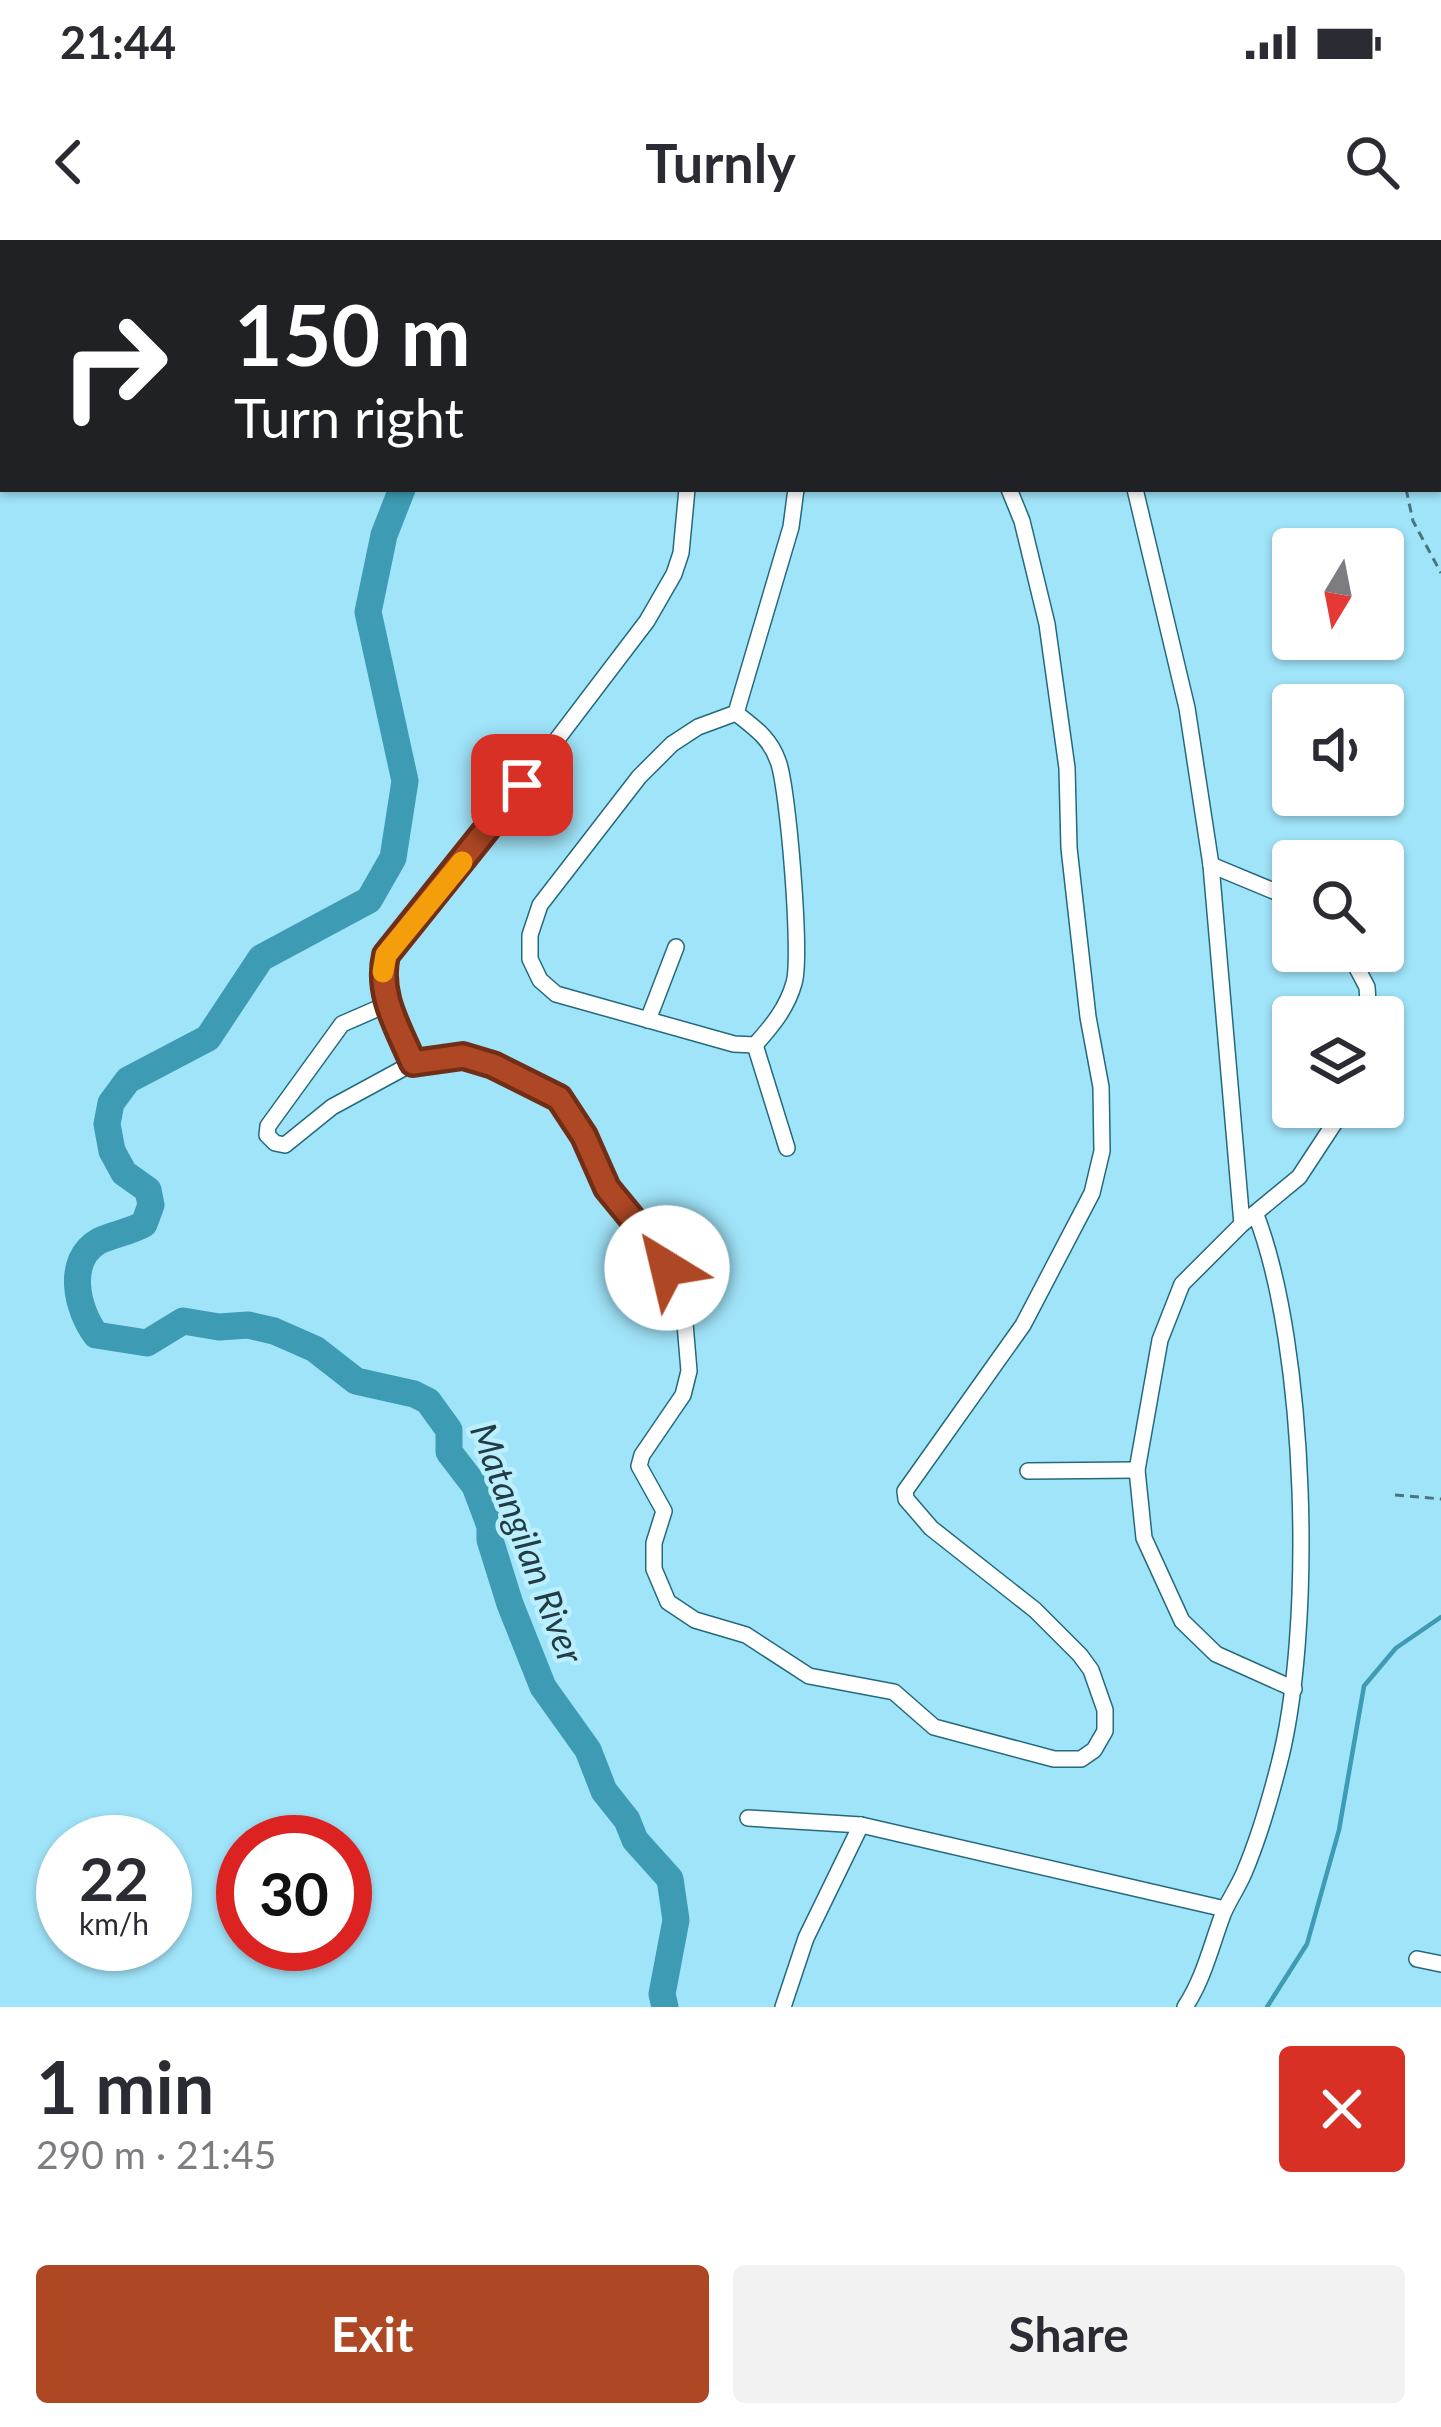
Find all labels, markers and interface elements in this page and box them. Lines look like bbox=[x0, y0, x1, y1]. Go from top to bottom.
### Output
text: 21:44 bbox=[60, 15, 176, 69]
icon: back bbox=[36, 129, 102, 195]
icon: search bbox=[1339, 129, 1405, 195]
text: Turnly bbox=[645, 130, 796, 195]
text: 150 m bbox=[234, 283, 471, 384]
icon: right bbox=[36, 288, 192, 444]
text: Turn right bbox=[234, 385, 464, 450]
north arrow bbox=[1272, 528, 1404, 660]
map controls bbox=[1272, 528, 1404, 1128]
button: sound bbox=[1272, 684, 1404, 816]
pin bbox=[471, 734, 573, 836]
icon: arrive bbox=[489, 752, 555, 818]
button: search bbox=[1272, 840, 1404, 972]
button: layers bbox=[1272, 996, 1404, 1128]
position arrow bbox=[604, 1205, 730, 1331]
water label: Matangilan River bbox=[462, 1416, 594, 1670]
speed limit sign: 30 bbox=[216, 1815, 372, 1971]
text: 22 bbox=[79, 1842, 149, 1914]
text: km/h bbox=[79, 1905, 149, 1941]
text: 1 min bbox=[36, 2043, 214, 2129]
button: close bbox=[1279, 2046, 1405, 2172]
text: 290 m · 21:45 bbox=[36, 2131, 276, 2177]
button: Exit bbox=[36, 2265, 709, 2403]
button: Share bbox=[733, 2265, 1405, 2403]

